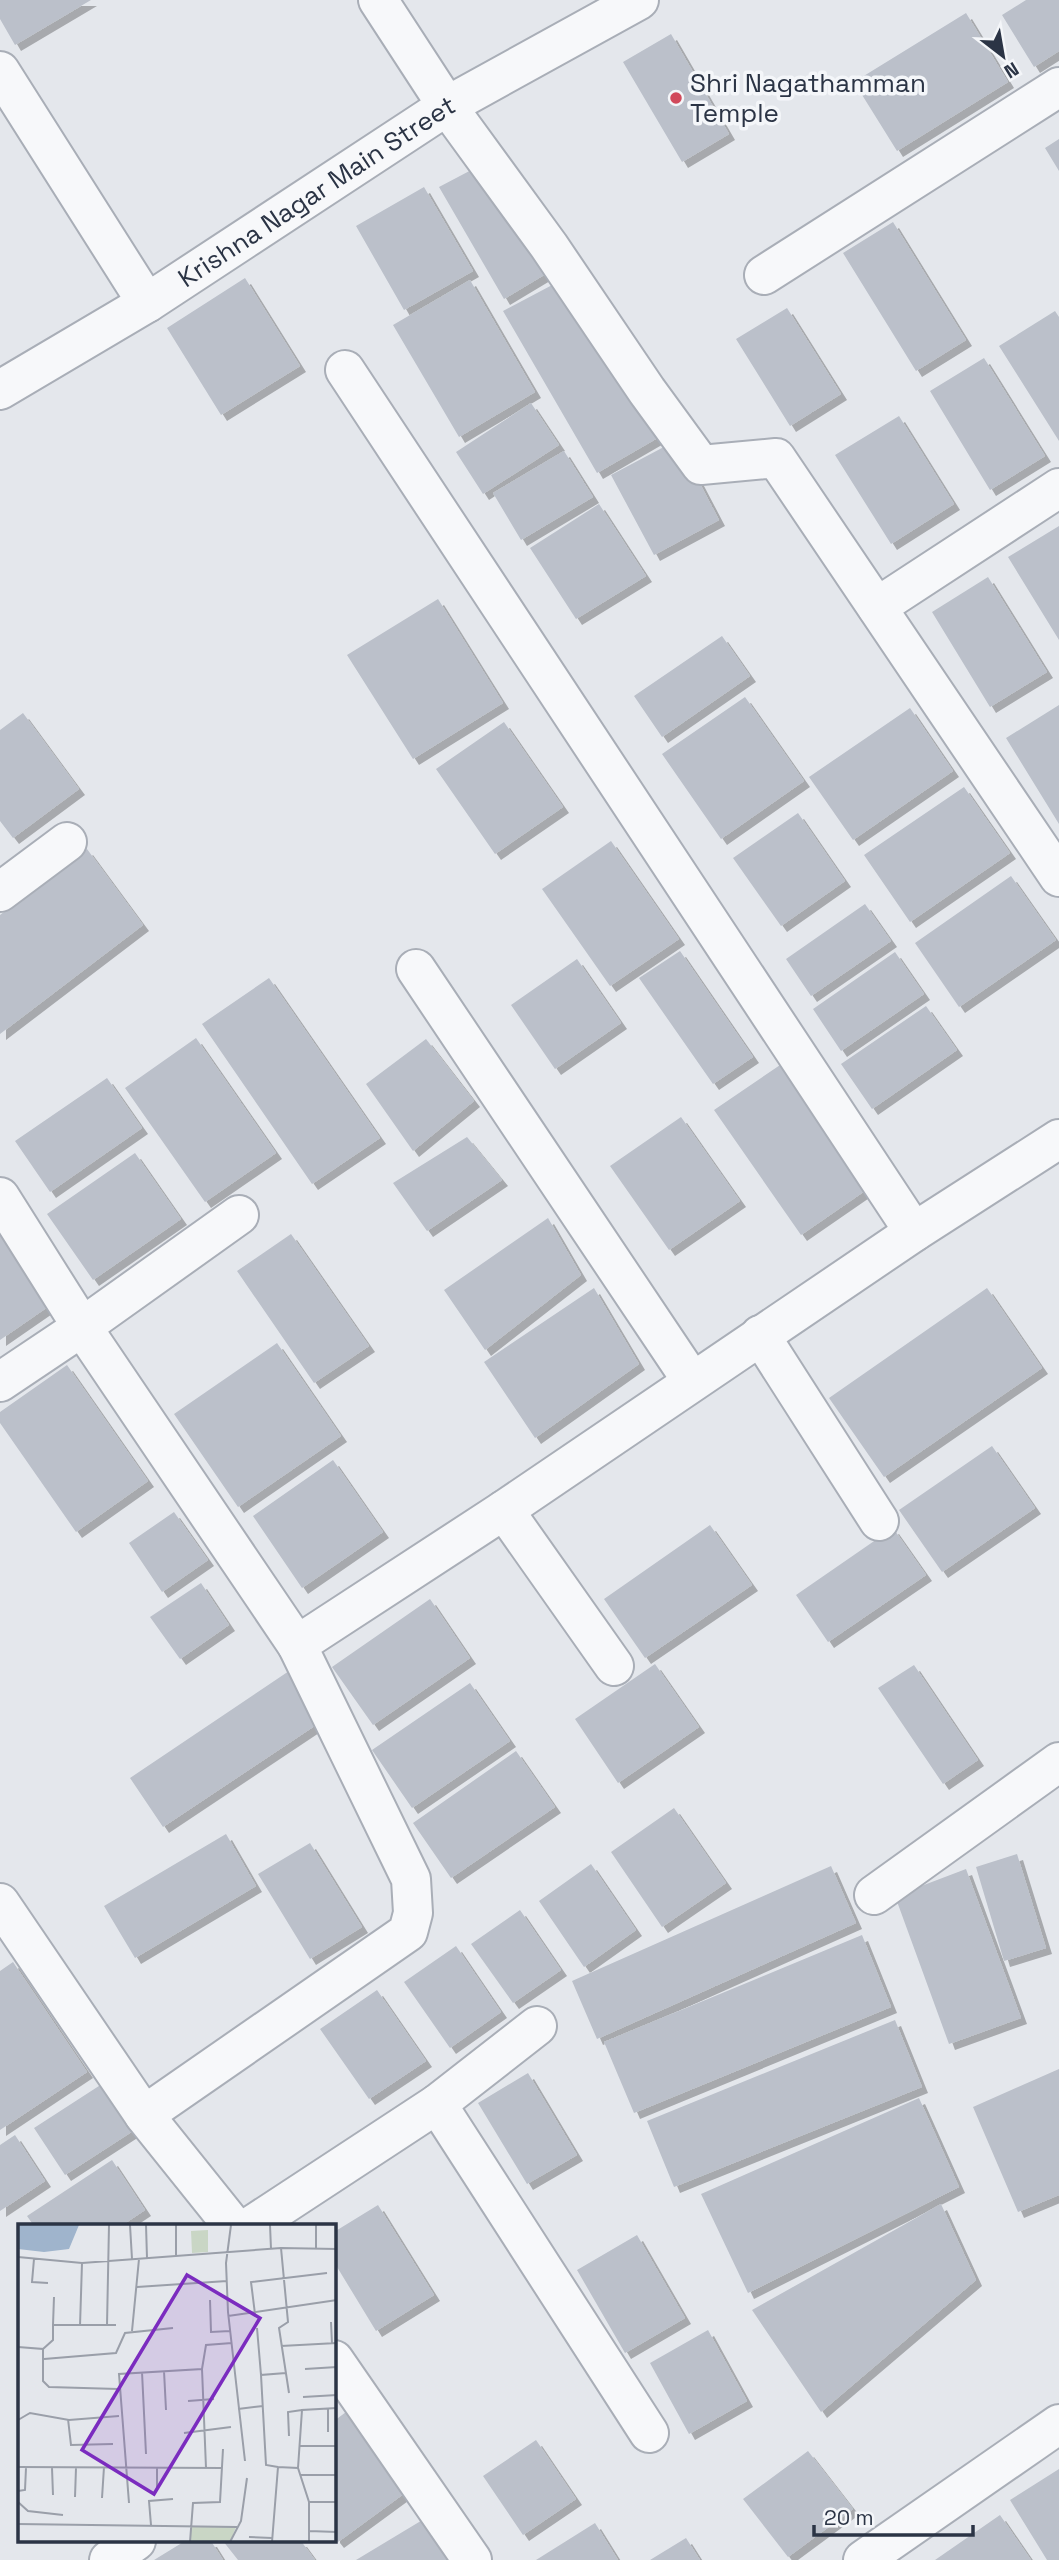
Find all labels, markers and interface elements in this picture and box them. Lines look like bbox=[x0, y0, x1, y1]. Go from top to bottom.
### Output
north arrow bbox=[968, 21, 1038, 91]
text: N bbox=[1000, 56, 1023, 84]
place label: Shri Nagathamman Temple bbox=[690, 66, 926, 130]
street label: Krishna Nagar Main Street bbox=[172, 88, 461, 295]
marker: Shri Nagathamman Temple bbox=[668, 90, 684, 106]
inset map bbox=[18, 2224, 336, 2542]
scale bar bbox=[814, 2494, 973, 2538]
text: 20 m bbox=[824, 2504, 874, 2531]

